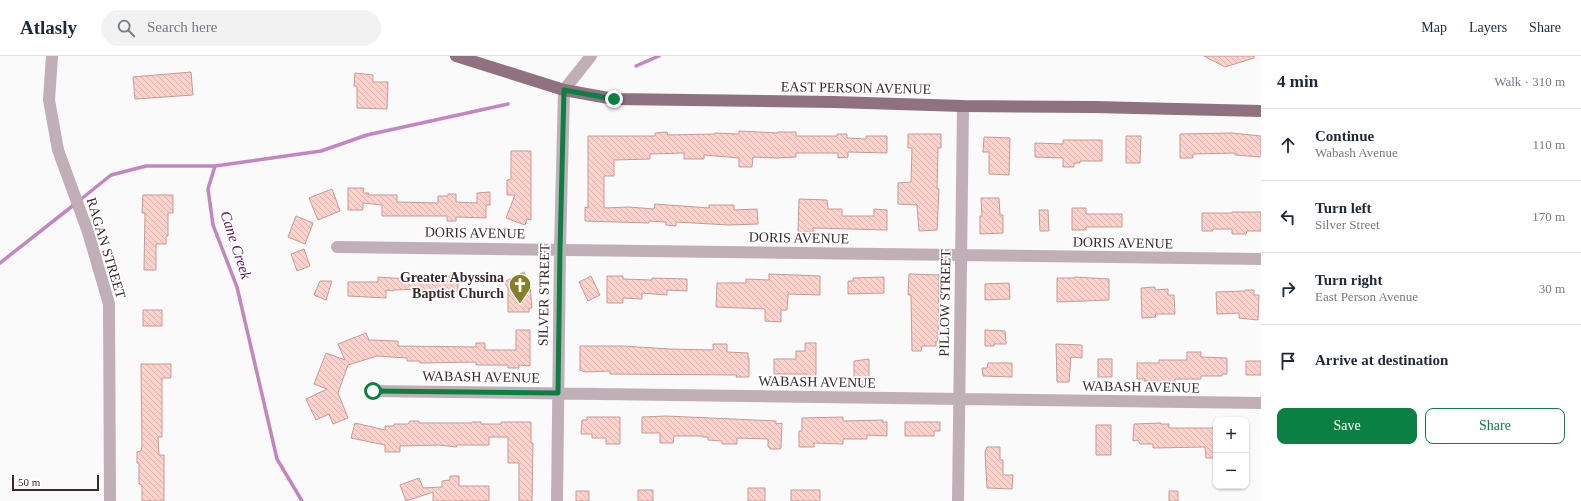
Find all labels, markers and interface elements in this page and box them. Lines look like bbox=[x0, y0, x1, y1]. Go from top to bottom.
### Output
search box bbox=[101, 10, 381, 46]
text: Atlasly bbox=[20, 17, 77, 38]
icon: search bbox=[115, 17, 137, 39]
text: Search here bbox=[147, 19, 217, 35]
text: Map bbox=[1421, 20, 1447, 35]
text: Layers bbox=[1469, 20, 1507, 35]
text: Share bbox=[1529, 20, 1561, 35]
text: 4 min bbox=[1277, 72, 1318, 91]
text: Walk · 310 m bbox=[1494, 74, 1565, 89]
street label: EAST PERSON AVENUE bbox=[781, 79, 931, 97]
route end bbox=[605, 90, 623, 108]
text: Continue bbox=[1315, 128, 1374, 144]
icon: ahead bbox=[1277, 134, 1299, 156]
text: 110 m bbox=[1533, 137, 1565, 152]
text: Wabash Avenue bbox=[1315, 145, 1398, 160]
street label: RAGAN STREET bbox=[84, 196, 129, 301]
text: Turn left bbox=[1315, 200, 1372, 216]
icon: left bbox=[1277, 206, 1299, 228]
water label: Cane Creek bbox=[217, 209, 255, 281]
text: 170 m bbox=[1532, 209, 1565, 224]
text: Silver Street bbox=[1315, 217, 1380, 232]
street label: DORIS AVENUE bbox=[425, 225, 525, 241]
street label: DORIS AVENUE bbox=[749, 230, 849, 246]
street label: DORIS AVENUE bbox=[1073, 235, 1173, 251]
street label: SILVER STREET bbox=[536, 243, 552, 346]
street label: PILLOW STREET bbox=[937, 249, 953, 357]
place label: Greater Abyssina Baptist Church bbox=[400, 270, 504, 301]
church icon: Greater Abyssina Baptist Church bbox=[507, 272, 533, 305]
text: Turn right bbox=[1315, 272, 1382, 288]
icon: right bbox=[1277, 278, 1299, 300]
text: 30 m bbox=[1539, 281, 1565, 296]
text: East Person Avenue bbox=[1315, 289, 1418, 304]
icon: arrive bbox=[1277, 350, 1299, 372]
text: Arrive at destination bbox=[1315, 352, 1448, 368]
street label: WABASH AVENUE bbox=[422, 368, 540, 386]
street label: WABASH AVENUE bbox=[758, 373, 876, 391]
street label: WABASH AVENUE bbox=[1082, 378, 1200, 396]
route start bbox=[364, 382, 382, 400]
button: Save bbox=[1277, 408, 1417, 444]
button: Share bbox=[1425, 408, 1565, 444]
map controls bbox=[1213, 417, 1249, 489]
button: + bbox=[1213, 417, 1249, 453]
button: − bbox=[1213, 453, 1249, 489]
scale bar bbox=[12, 473, 99, 492]
text: 50 m bbox=[18, 476, 40, 488]

